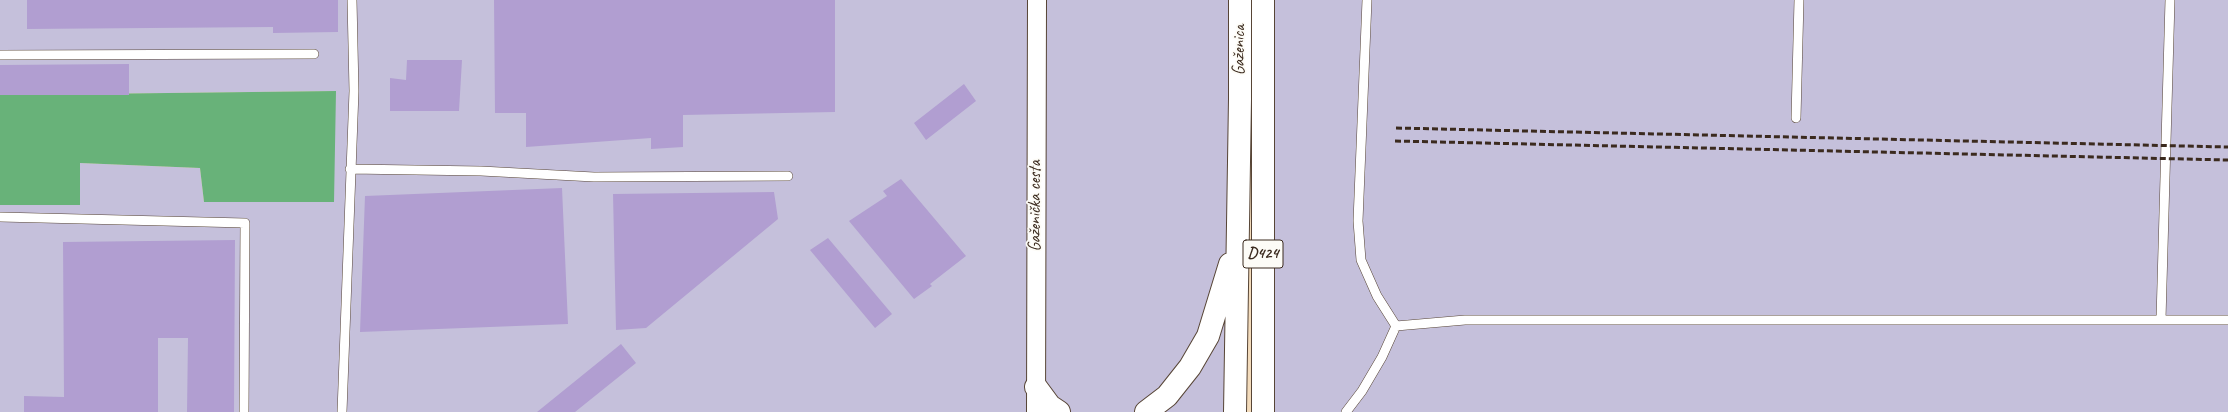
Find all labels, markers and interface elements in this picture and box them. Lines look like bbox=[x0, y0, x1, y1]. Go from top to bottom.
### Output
street label: Gaženica bbox=[1230, 25, 1250, 75]
street label: Gaženička cesta bbox=[1026, 160, 1046, 252]
road number: D424 bbox=[1243, 240, 1283, 268]

